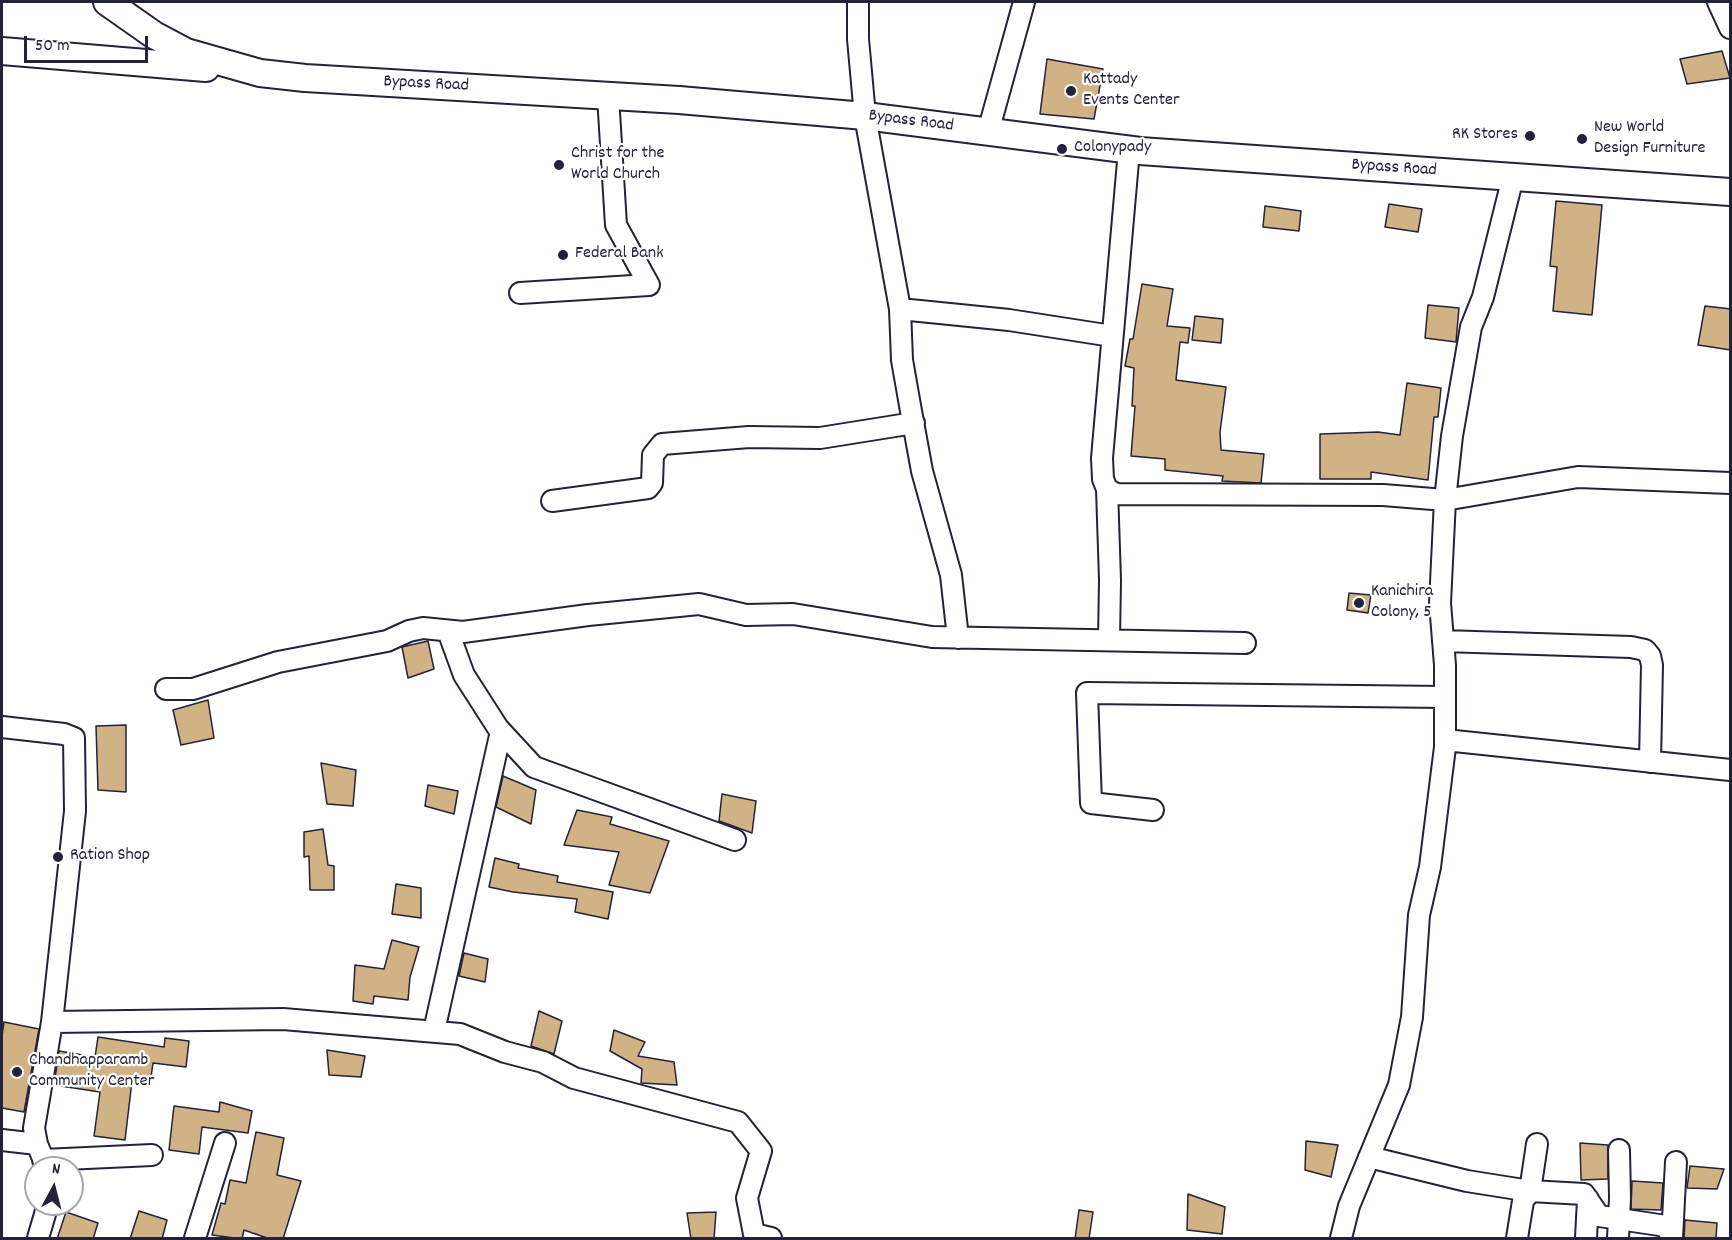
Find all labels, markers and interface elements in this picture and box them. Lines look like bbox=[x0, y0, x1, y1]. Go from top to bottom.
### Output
scale bar bbox=[27, 24, 152, 62]
text: 50 m bbox=[35, 34, 70, 59]
place label: Kattady Events Center bbox=[1083, 70, 1180, 112]
street label: Bypass Road bbox=[383, 72, 469, 98]
marker: Kattady Events Center bbox=[1064, 84, 1078, 98]
street label: Bypass Road bbox=[867, 106, 955, 138]
place label: New World Design Furniture bbox=[1594, 118, 1705, 160]
place label: RK Stores bbox=[1452, 125, 1518, 147]
marker: RK Stores bbox=[1523, 129, 1537, 143]
marker: New World Design Furniture bbox=[1575, 132, 1589, 146]
place label: Colonypady bbox=[1074, 138, 1151, 160]
marker: Colonypady bbox=[1055, 142, 1069, 156]
place label: Christ for the World Church bbox=[571, 144, 664, 186]
street label: Bypass Road bbox=[1351, 155, 1437, 183]
marker: Christ for the World Church bbox=[552, 158, 566, 172]
place label: Federal Bank bbox=[575, 244, 664, 266]
marker: Federal Bank bbox=[556, 248, 570, 262]
place label: Kanichira Colony, 5 bbox=[1371, 582, 1433, 624]
marker: Kanichira Colony, 5 bbox=[1352, 596, 1366, 610]
place label: Ration Shop bbox=[70, 846, 150, 868]
marker: Ration Shop bbox=[51, 850, 65, 864]
place label: Chandhapparamb Community Center bbox=[29, 1051, 154, 1094]
marker: Chandhapparamb Community Center bbox=[10, 1065, 24, 1079]
north arrow bbox=[24, 1156, 84, 1216]
text: N bbox=[51, 1158, 61, 1182]

